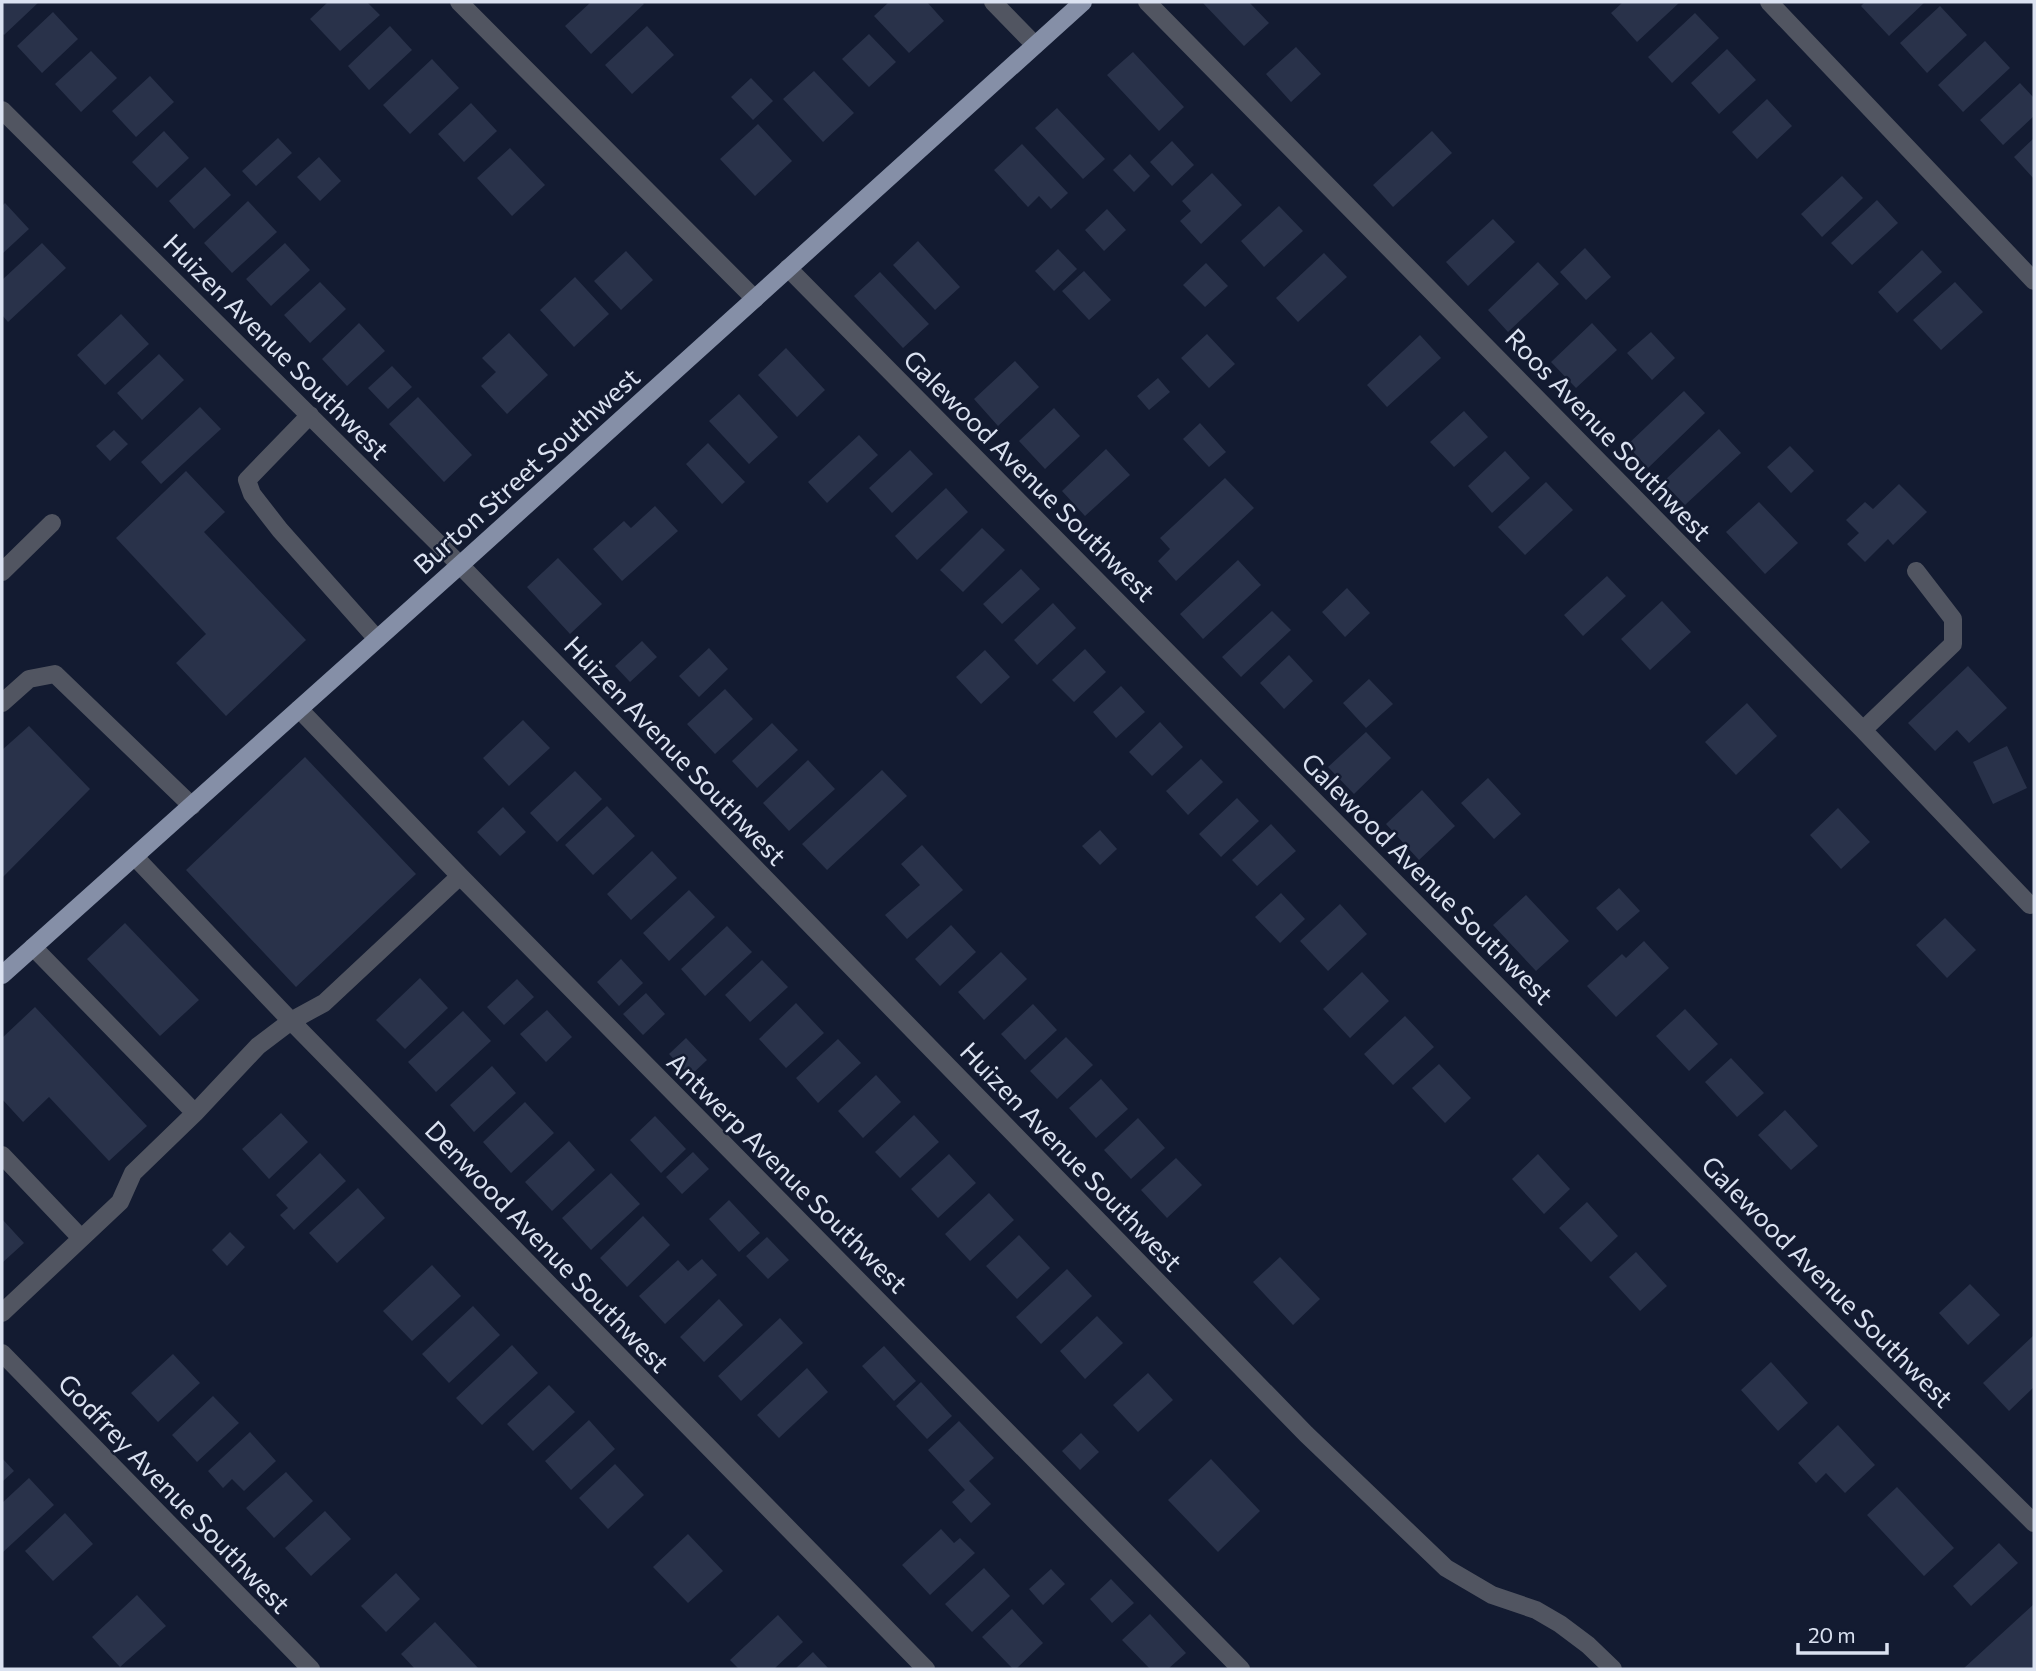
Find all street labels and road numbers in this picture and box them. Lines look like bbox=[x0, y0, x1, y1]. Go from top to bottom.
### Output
street label: Huizen Avenue Southwest bbox=[158, 227, 396, 465]
street label: Roos Avenue Southwest bbox=[1500, 321, 1718, 547]
street label: Galewood Avenue Southwest bbox=[898, 343, 1162, 607]
street label: Burton Street Southwest bbox=[407, 360, 645, 580]
street label: Huizen Avenue Southwest bbox=[559, 629, 793, 871]
street label: Galewood Avenue Southwest bbox=[1296, 746, 1560, 1010]
street label: Huizen Avenue Southwest bbox=[955, 1035, 1189, 1277]
street label: Antwerp Avenue Southwest bbox=[661, 1045, 915, 1299]
street label: Denwood Avenue Southwest bbox=[420, 1114, 676, 1378]
street label: Galewood Avenue Southwest bbox=[1696, 1149, 1960, 1413]
street label: Godfrey Avenue Southwest bbox=[53, 1367, 297, 1619]

